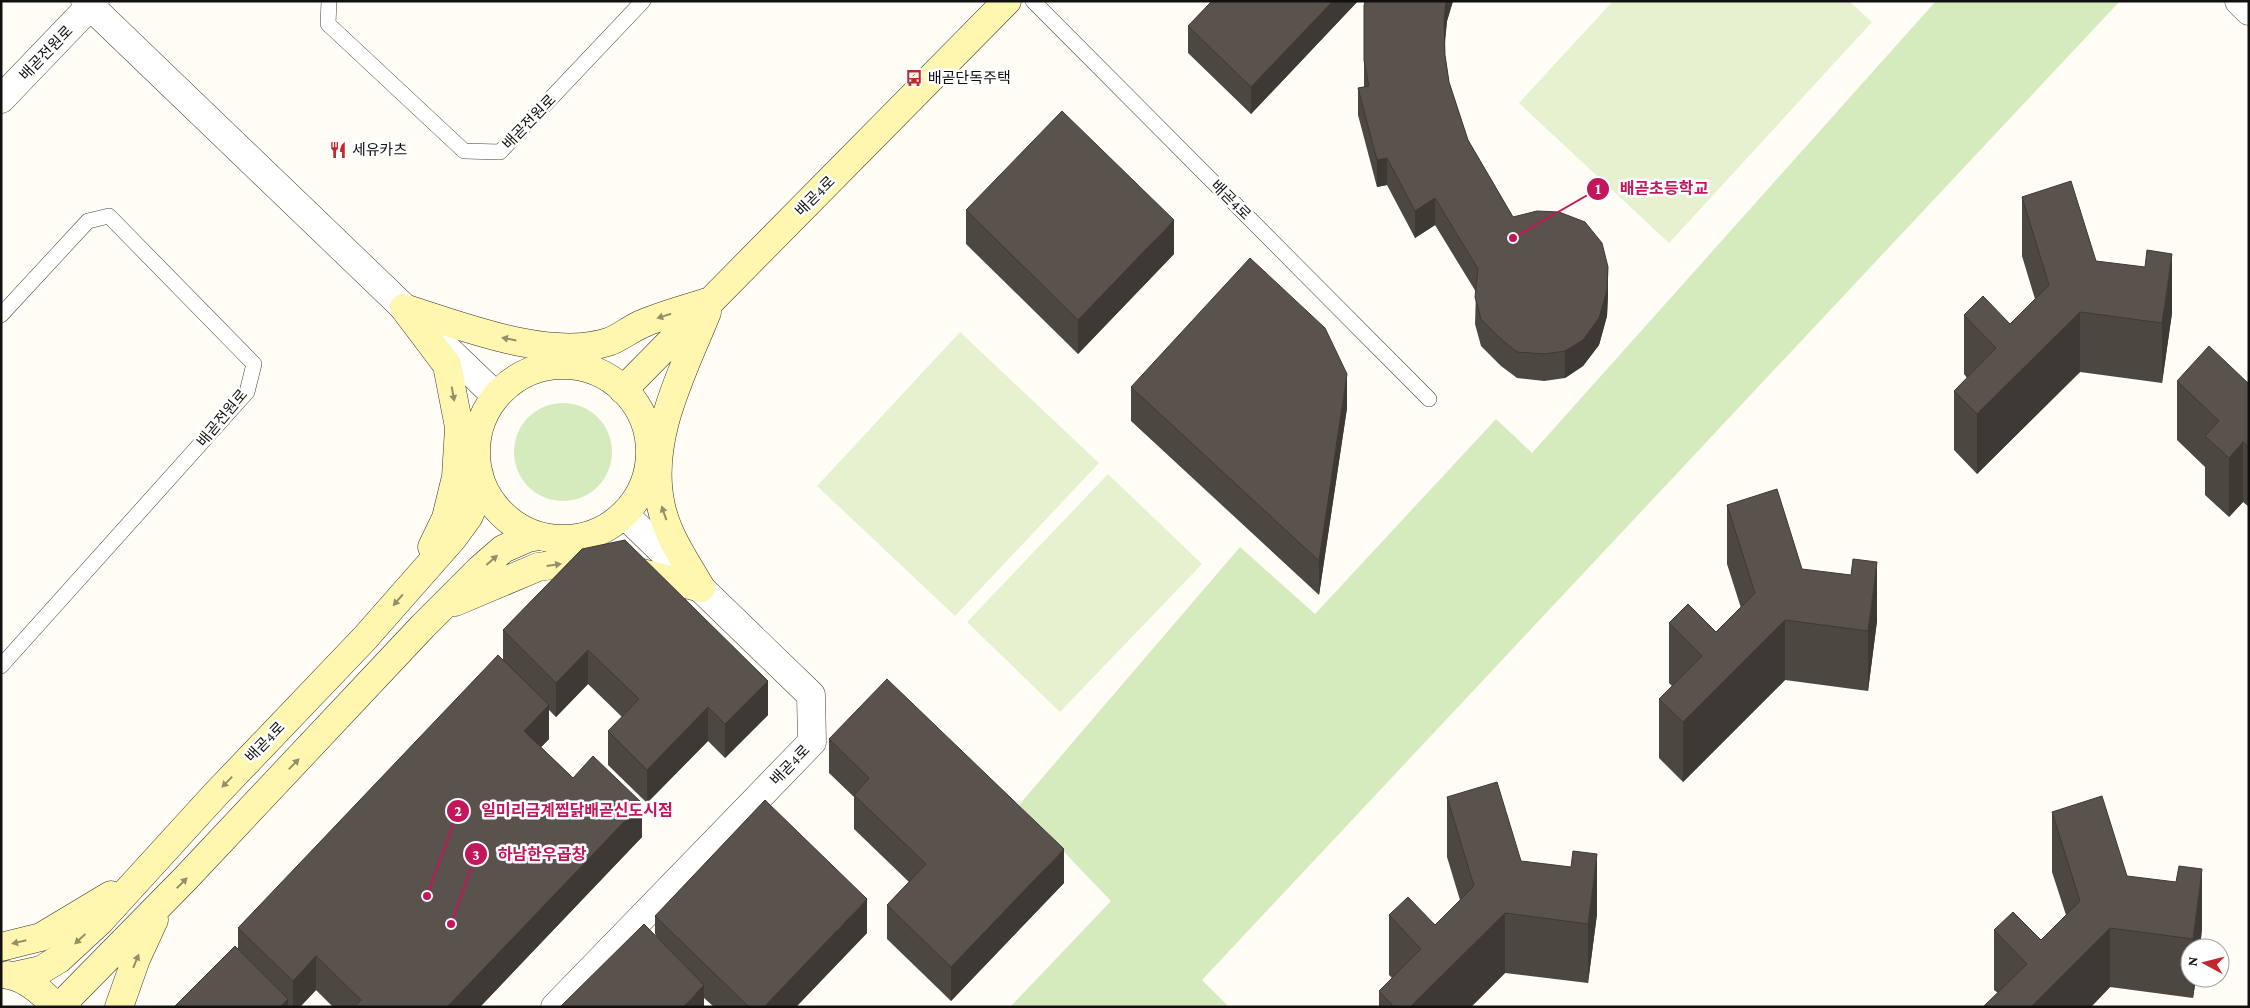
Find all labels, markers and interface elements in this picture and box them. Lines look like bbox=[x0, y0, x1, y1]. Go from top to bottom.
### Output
street label: 배곧전원로 bbox=[16, 23, 76, 83]
bus stop icon: 배곧단독주택 bbox=[904, 68, 924, 88]
place label: 배곧단독주택 bbox=[928, 70, 1011, 86]
street label: 배곧전원로 bbox=[499, 92, 559, 152]
restaurant icon: 세유카츠 bbox=[328, 140, 348, 160]
place label: 세유카츠 bbox=[352, 142, 407, 158]
street label: 배곧4로 bbox=[792, 173, 838, 219]
callout: 배곧초등학교 bbox=[1585, 173, 1719, 204]
street label: 배곧4로 bbox=[1208, 177, 1254, 223]
text: 배곧초등학교 bbox=[1620, 179, 1708, 197]
text: 1 bbox=[1595, 181, 1601, 197]
one-way arrow bbox=[657, 313, 672, 321]
one-way arrow bbox=[501, 334, 517, 342]
street label: 배곧전원로 bbox=[194, 386, 250, 450]
one-way arrow bbox=[450, 387, 458, 403]
one-way arrow bbox=[660, 506, 667, 521]
one-way arrow bbox=[485, 554, 498, 565]
one-way arrow bbox=[546, 561, 562, 569]
one-way arrow bbox=[393, 594, 404, 607]
street label: 배곧4로 bbox=[242, 719, 288, 765]
street label: 배곧4로 bbox=[767, 742, 813, 788]
one-way arrow bbox=[288, 759, 300, 771]
one-way arrow bbox=[221, 776, 233, 788]
callout: 일미리금계찜닭배곧신도시점 bbox=[446, 795, 682, 826]
text: 일미리금계찜닭배곧신도시점 bbox=[481, 802, 673, 819]
text: 2 bbox=[454, 803, 462, 819]
callout: 하남한우곱창 bbox=[463, 839, 596, 870]
text: 하남한우곱창 bbox=[498, 845, 586, 863]
text: 3 bbox=[472, 847, 480, 863]
one-way arrow bbox=[176, 877, 188, 889]
one-way arrow bbox=[74, 933, 86, 945]
one-way arrow bbox=[11, 938, 26, 946]
north arrow bbox=[2180, 938, 2230, 988]
one-way arrow bbox=[132, 954, 140, 968]
text: N bbox=[2184, 955, 2201, 967]

